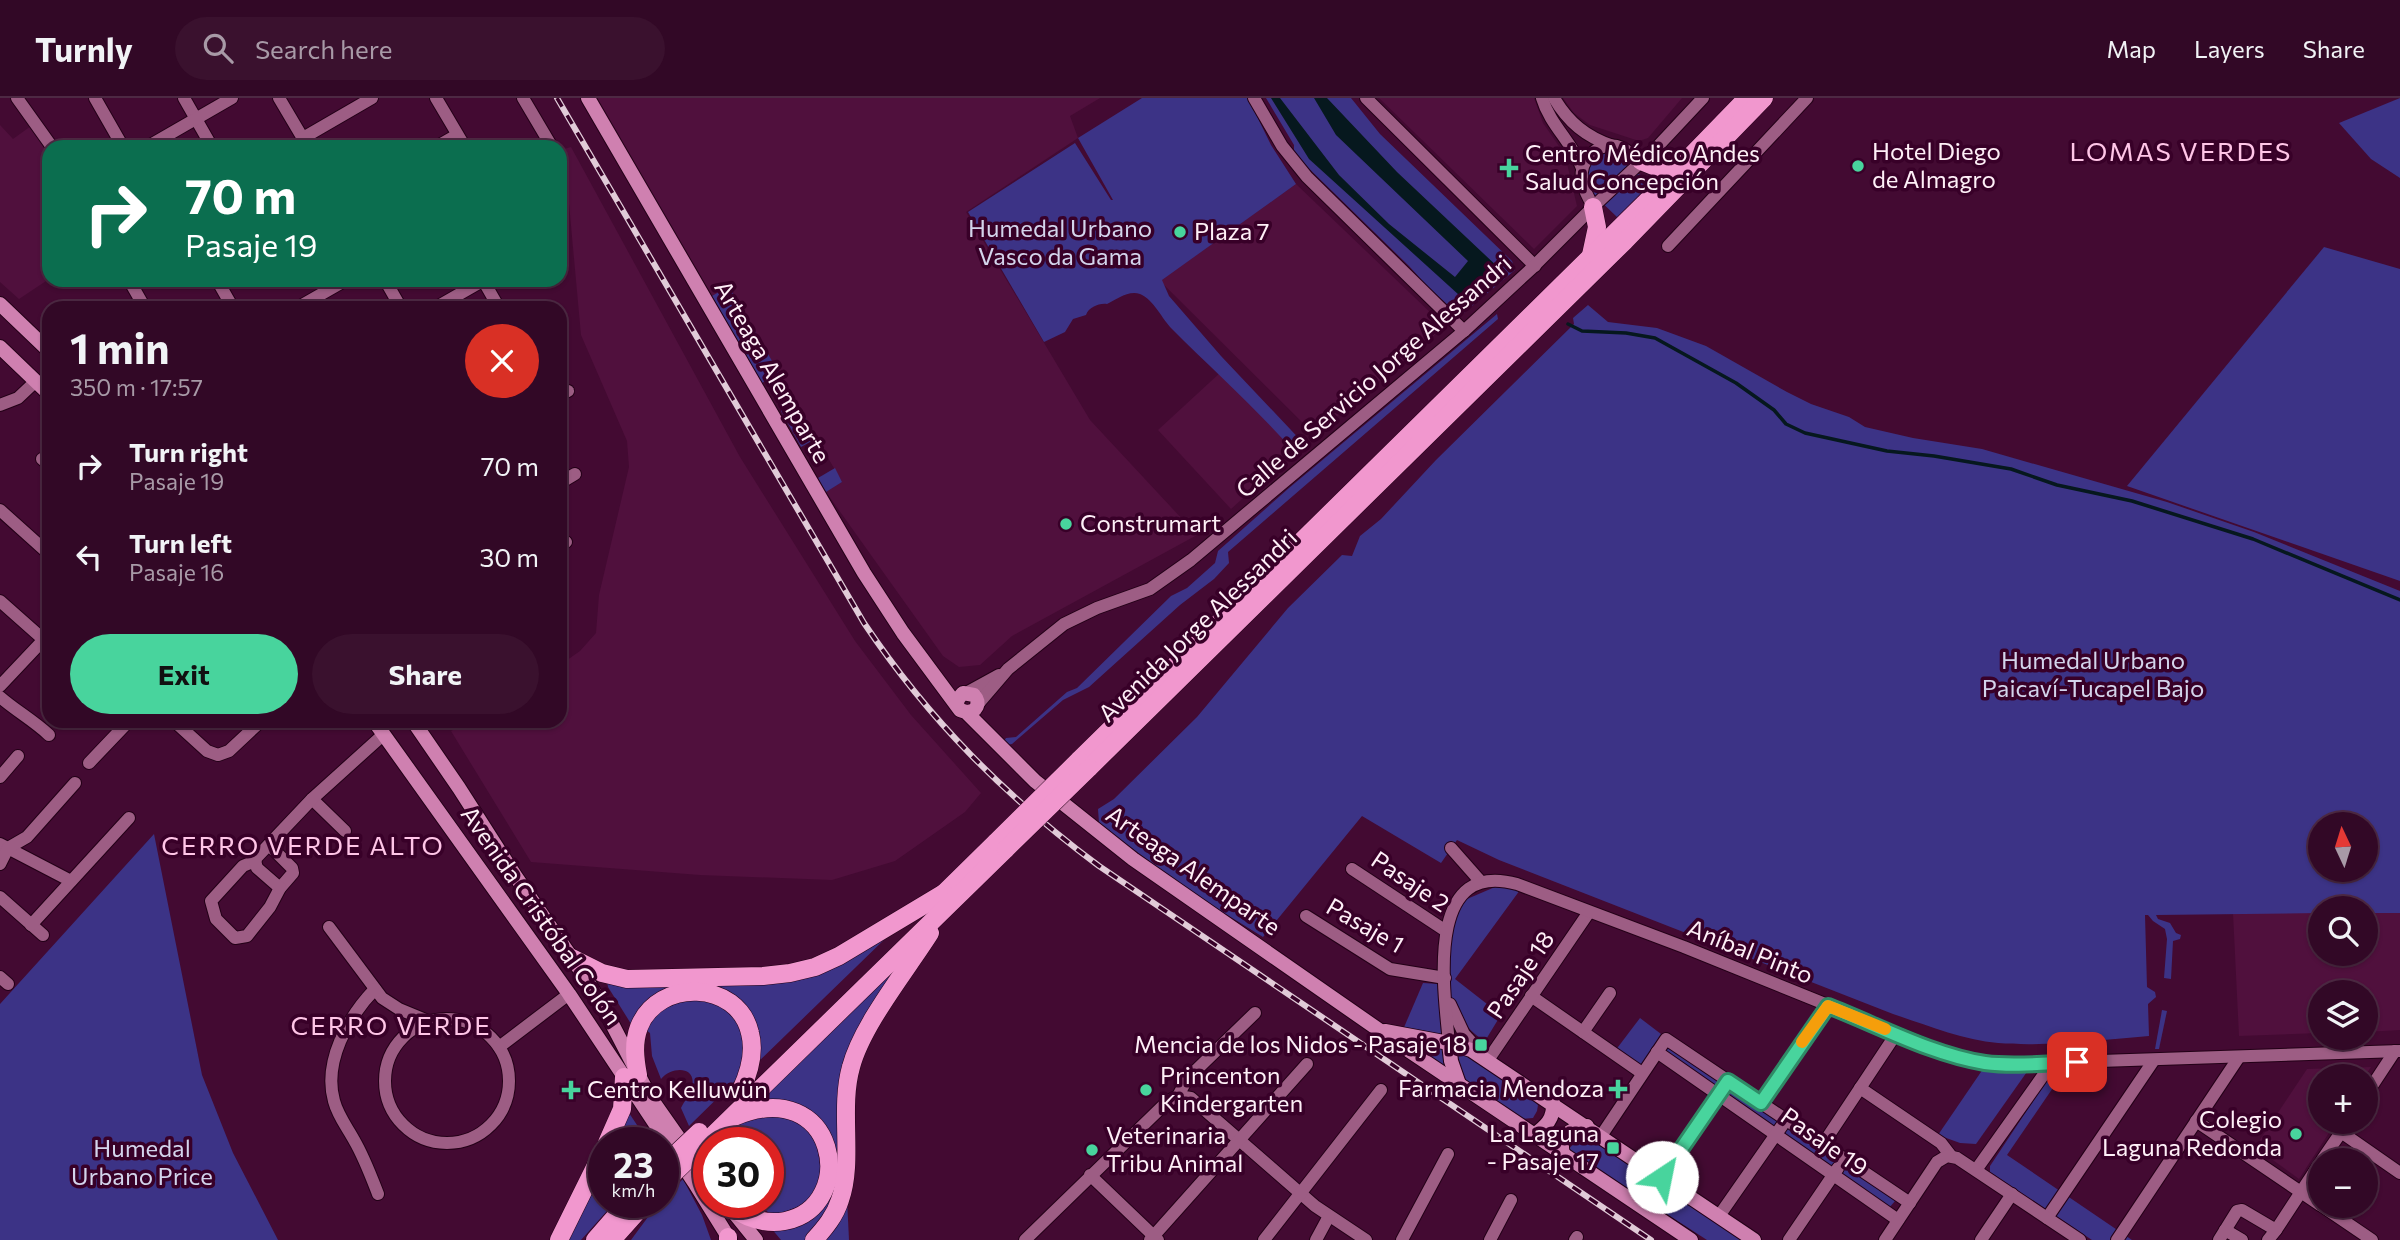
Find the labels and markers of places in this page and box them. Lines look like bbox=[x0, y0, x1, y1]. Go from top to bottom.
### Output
place label: Hotel Diego de Almagro bbox=[1872, 136, 2001, 193]
place label: Centro Médico Andes Salud Concepción bbox=[1525, 138, 1760, 195]
marker: Centro Médico Andes Salud Concepción bbox=[1499, 158, 1519, 178]
marker: Hotel Diego de Almagro bbox=[1850, 158, 1866, 174]
place label: Plaza 7 bbox=[1194, 216, 1269, 245]
marker: Plaza 7 bbox=[1172, 224, 1188, 240]
place label: Construmart bbox=[1080, 508, 1221, 537]
marker: Construmart bbox=[1058, 516, 1074, 532]
place label: Mencia de los Nidos - Pasaje 18 bbox=[1134, 1029, 1467, 1058]
pin bbox=[2047, 1032, 2107, 1092]
marker: Mencia de los Nidos - Pasaje 18 bbox=[1473, 1037, 1489, 1053]
place label: Princenton Kindergarten bbox=[1160, 1060, 1303, 1117]
place label: Farmacia Mendoza bbox=[1398, 1073, 1604, 1102]
place label: Centro Kelluwün bbox=[587, 1074, 768, 1103]
marker: Centro Kelluwün bbox=[561, 1080, 581, 1100]
marker: Farmacia Mendoza bbox=[1610, 1081, 1626, 1097]
marker: Princenton Kindergarten bbox=[1138, 1082, 1154, 1098]
place label: Colegio Laguna Redonda bbox=[2102, 1104, 2282, 1161]
place label: La Laguna - Pasaje 17 bbox=[1487, 1118, 1599, 1175]
place label: Veterinaria Tribu Animal bbox=[1106, 1120, 1243, 1177]
marker: Colegio Laguna Redonda bbox=[2288, 1126, 2304, 1142]
marker: La Laguna - Pasaje 17 bbox=[1605, 1140, 1621, 1156]
marker: Veterinaria Tribu Animal bbox=[1084, 1142, 1100, 1158]

